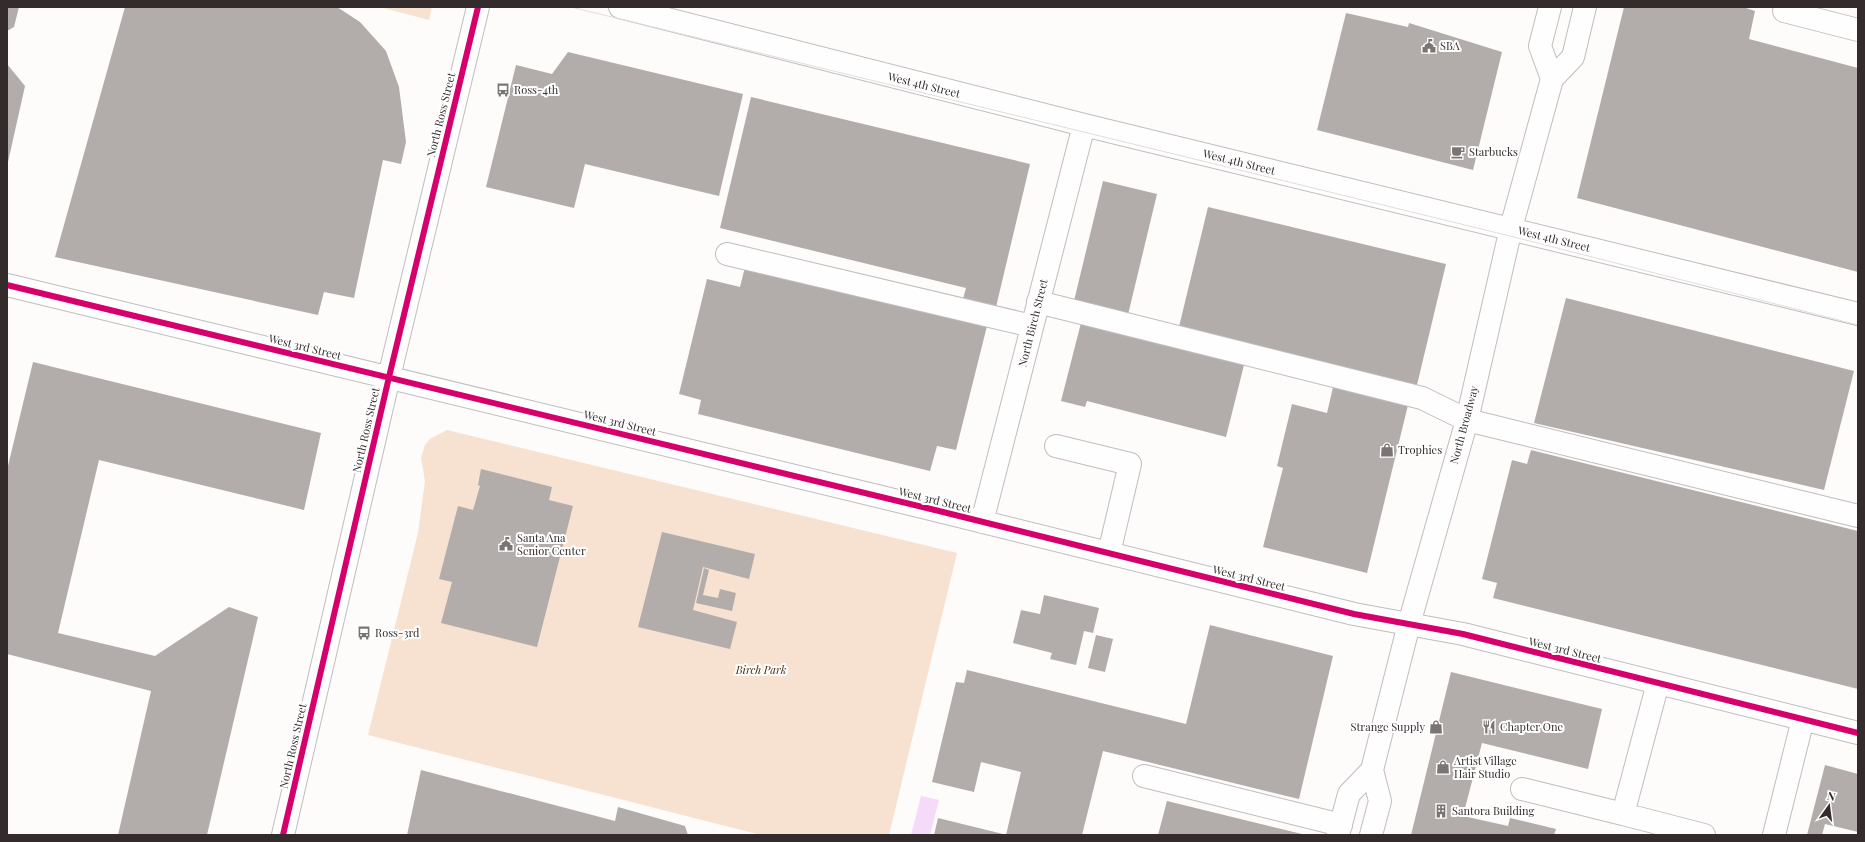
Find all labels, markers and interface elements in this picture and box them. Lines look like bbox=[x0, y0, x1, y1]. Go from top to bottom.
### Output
public building icon: SBA bbox=[1421, 38, 1437, 54]
place label: SBA bbox=[1440, 38, 1460, 53]
street label: West 4th Street bbox=[885, 68, 962, 101]
street label: North Ross Street bbox=[423, 71, 458, 159]
bus stop icon: Ross-4th bbox=[495, 82, 511, 98]
place label: Ross-4th bbox=[514, 82, 559, 97]
cafe icon: Starbucks bbox=[1450, 144, 1466, 160]
place label: Starbucks bbox=[1469, 144, 1518, 159]
street label: West 4th Street bbox=[1200, 145, 1277, 178]
street label: West 4th Street bbox=[1515, 222, 1592, 255]
street label: North Birch Street bbox=[1014, 277, 1051, 369]
street label: West 3rd Street bbox=[266, 330, 343, 363]
street label: North Broadway bbox=[1446, 384, 1481, 466]
street label: North Ross Street bbox=[348, 386, 383, 474]
street label: West 3rd Street bbox=[581, 406, 658, 439]
shop icon: Trophies bbox=[1379, 442, 1395, 458]
place label: Trophies bbox=[1398, 442, 1442, 457]
street label: West 3rd Street bbox=[896, 483, 973, 516]
place label: Santa Ana Senior Center bbox=[517, 530, 586, 558]
public building icon: Santa Ana Senior Center bbox=[498, 536, 514, 552]
street label: West 3rd Street bbox=[1210, 561, 1287, 594]
bus stop icon: Ross-3rd bbox=[356, 625, 372, 641]
place label: Ross-3rd bbox=[375, 625, 420, 640]
street label: West 3rd Street bbox=[1526, 633, 1603, 666]
park label: Birch Park bbox=[735, 662, 787, 677]
street label: North Ross Street bbox=[275, 702, 310, 790]
place label: Strange Supply bbox=[1351, 719, 1425, 734]
shop icon: Strange Supply bbox=[1428, 719, 1444, 735]
restaurant icon: Chapter One bbox=[1481, 719, 1497, 735]
place label: Chapter One bbox=[1500, 719, 1563, 734]
place label: Artist Village Hair Studio bbox=[1453, 753, 1517, 781]
shop icon: Artist Village Hair Studio bbox=[1435, 759, 1451, 775]
north arrow bbox=[1809, 786, 1849, 826]
text: N bbox=[1826, 788, 1837, 804]
building icon: Santora Building bbox=[1433, 803, 1449, 819]
place label: Santora Building bbox=[1452, 803, 1534, 818]

